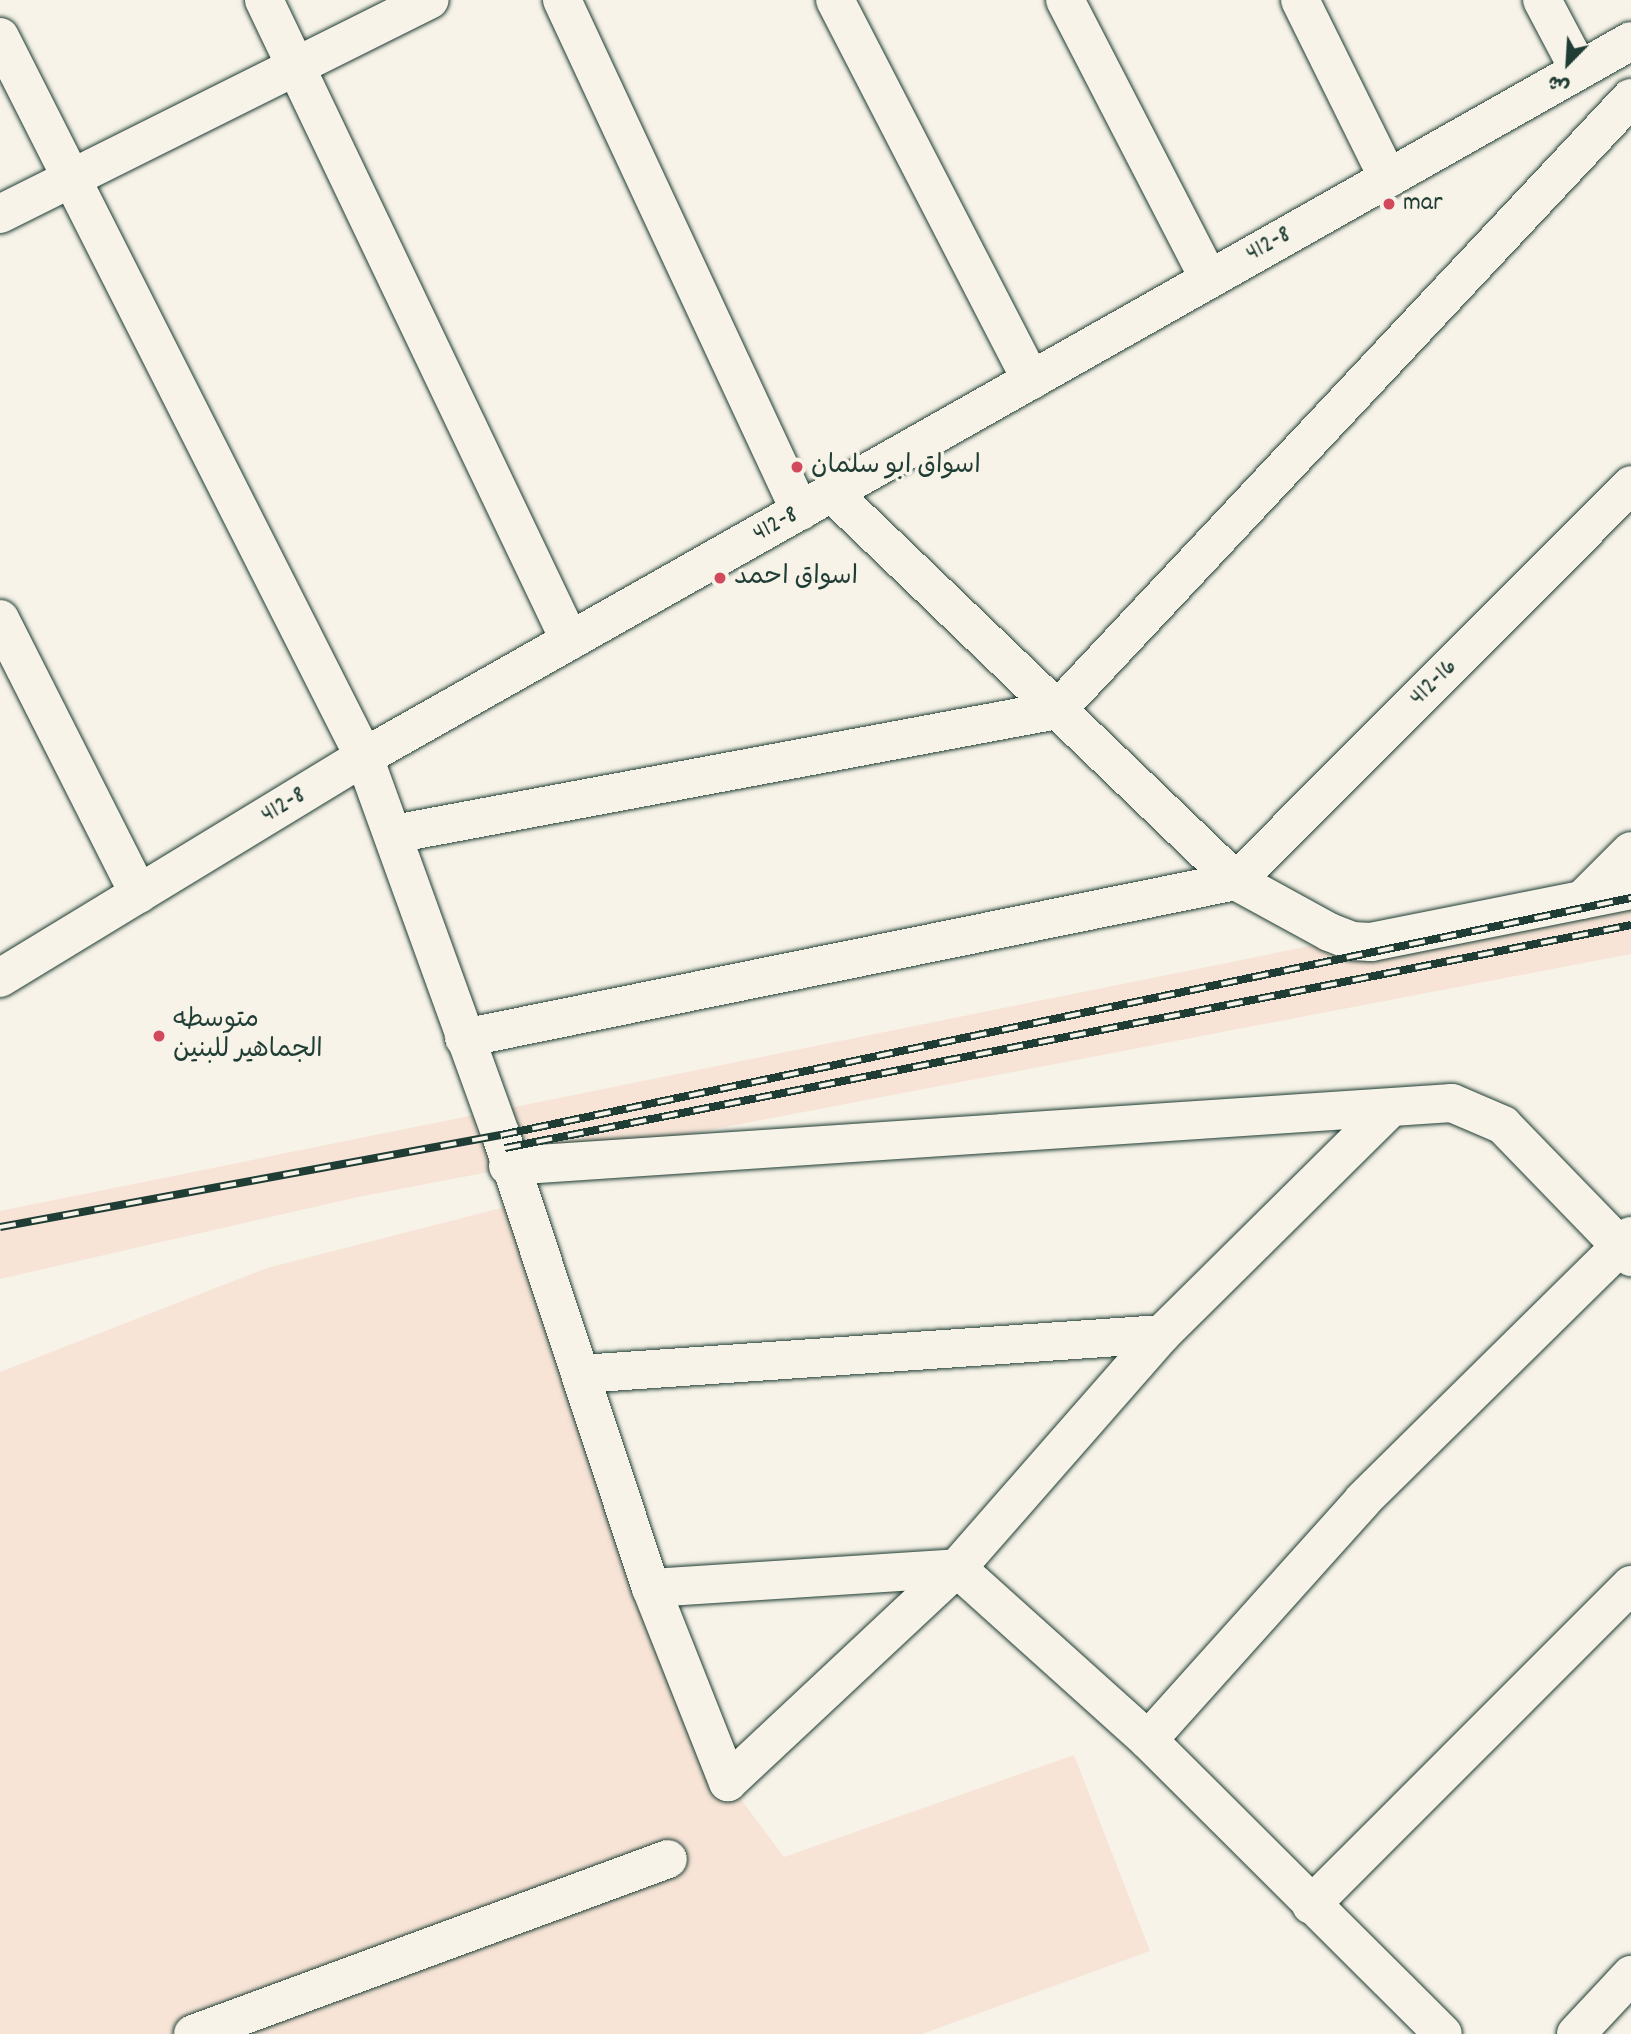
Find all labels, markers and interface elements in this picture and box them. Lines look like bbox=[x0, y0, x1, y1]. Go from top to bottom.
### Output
north arrow bbox=[1533, 28, 1603, 98]
text: ش bbox=[1544, 66, 1574, 99]
place label: mar bbox=[1403, 188, 1443, 220]
marker: mar bbox=[1381, 196, 1397, 212]
street label: 412-8 bbox=[1241, 220, 1297, 270]
place label: اسواق ابو سلمان bbox=[811, 451, 981, 483]
marker: اسواق ابو سلمان bbox=[789, 459, 805, 475]
street label: 412-8 bbox=[748, 500, 804, 550]
place label: اسواق احمد bbox=[734, 562, 858, 594]
marker: اسواق احمد bbox=[712, 570, 728, 586]
street label: 412-16 bbox=[1403, 652, 1465, 714]
street label: 412-8 bbox=[256, 780, 312, 832]
place label: متوسطه الجماهير للبنين bbox=[173, 1005, 323, 1066]
marker: متوسطه الجماهير للبنين bbox=[151, 1028, 167, 1044]

